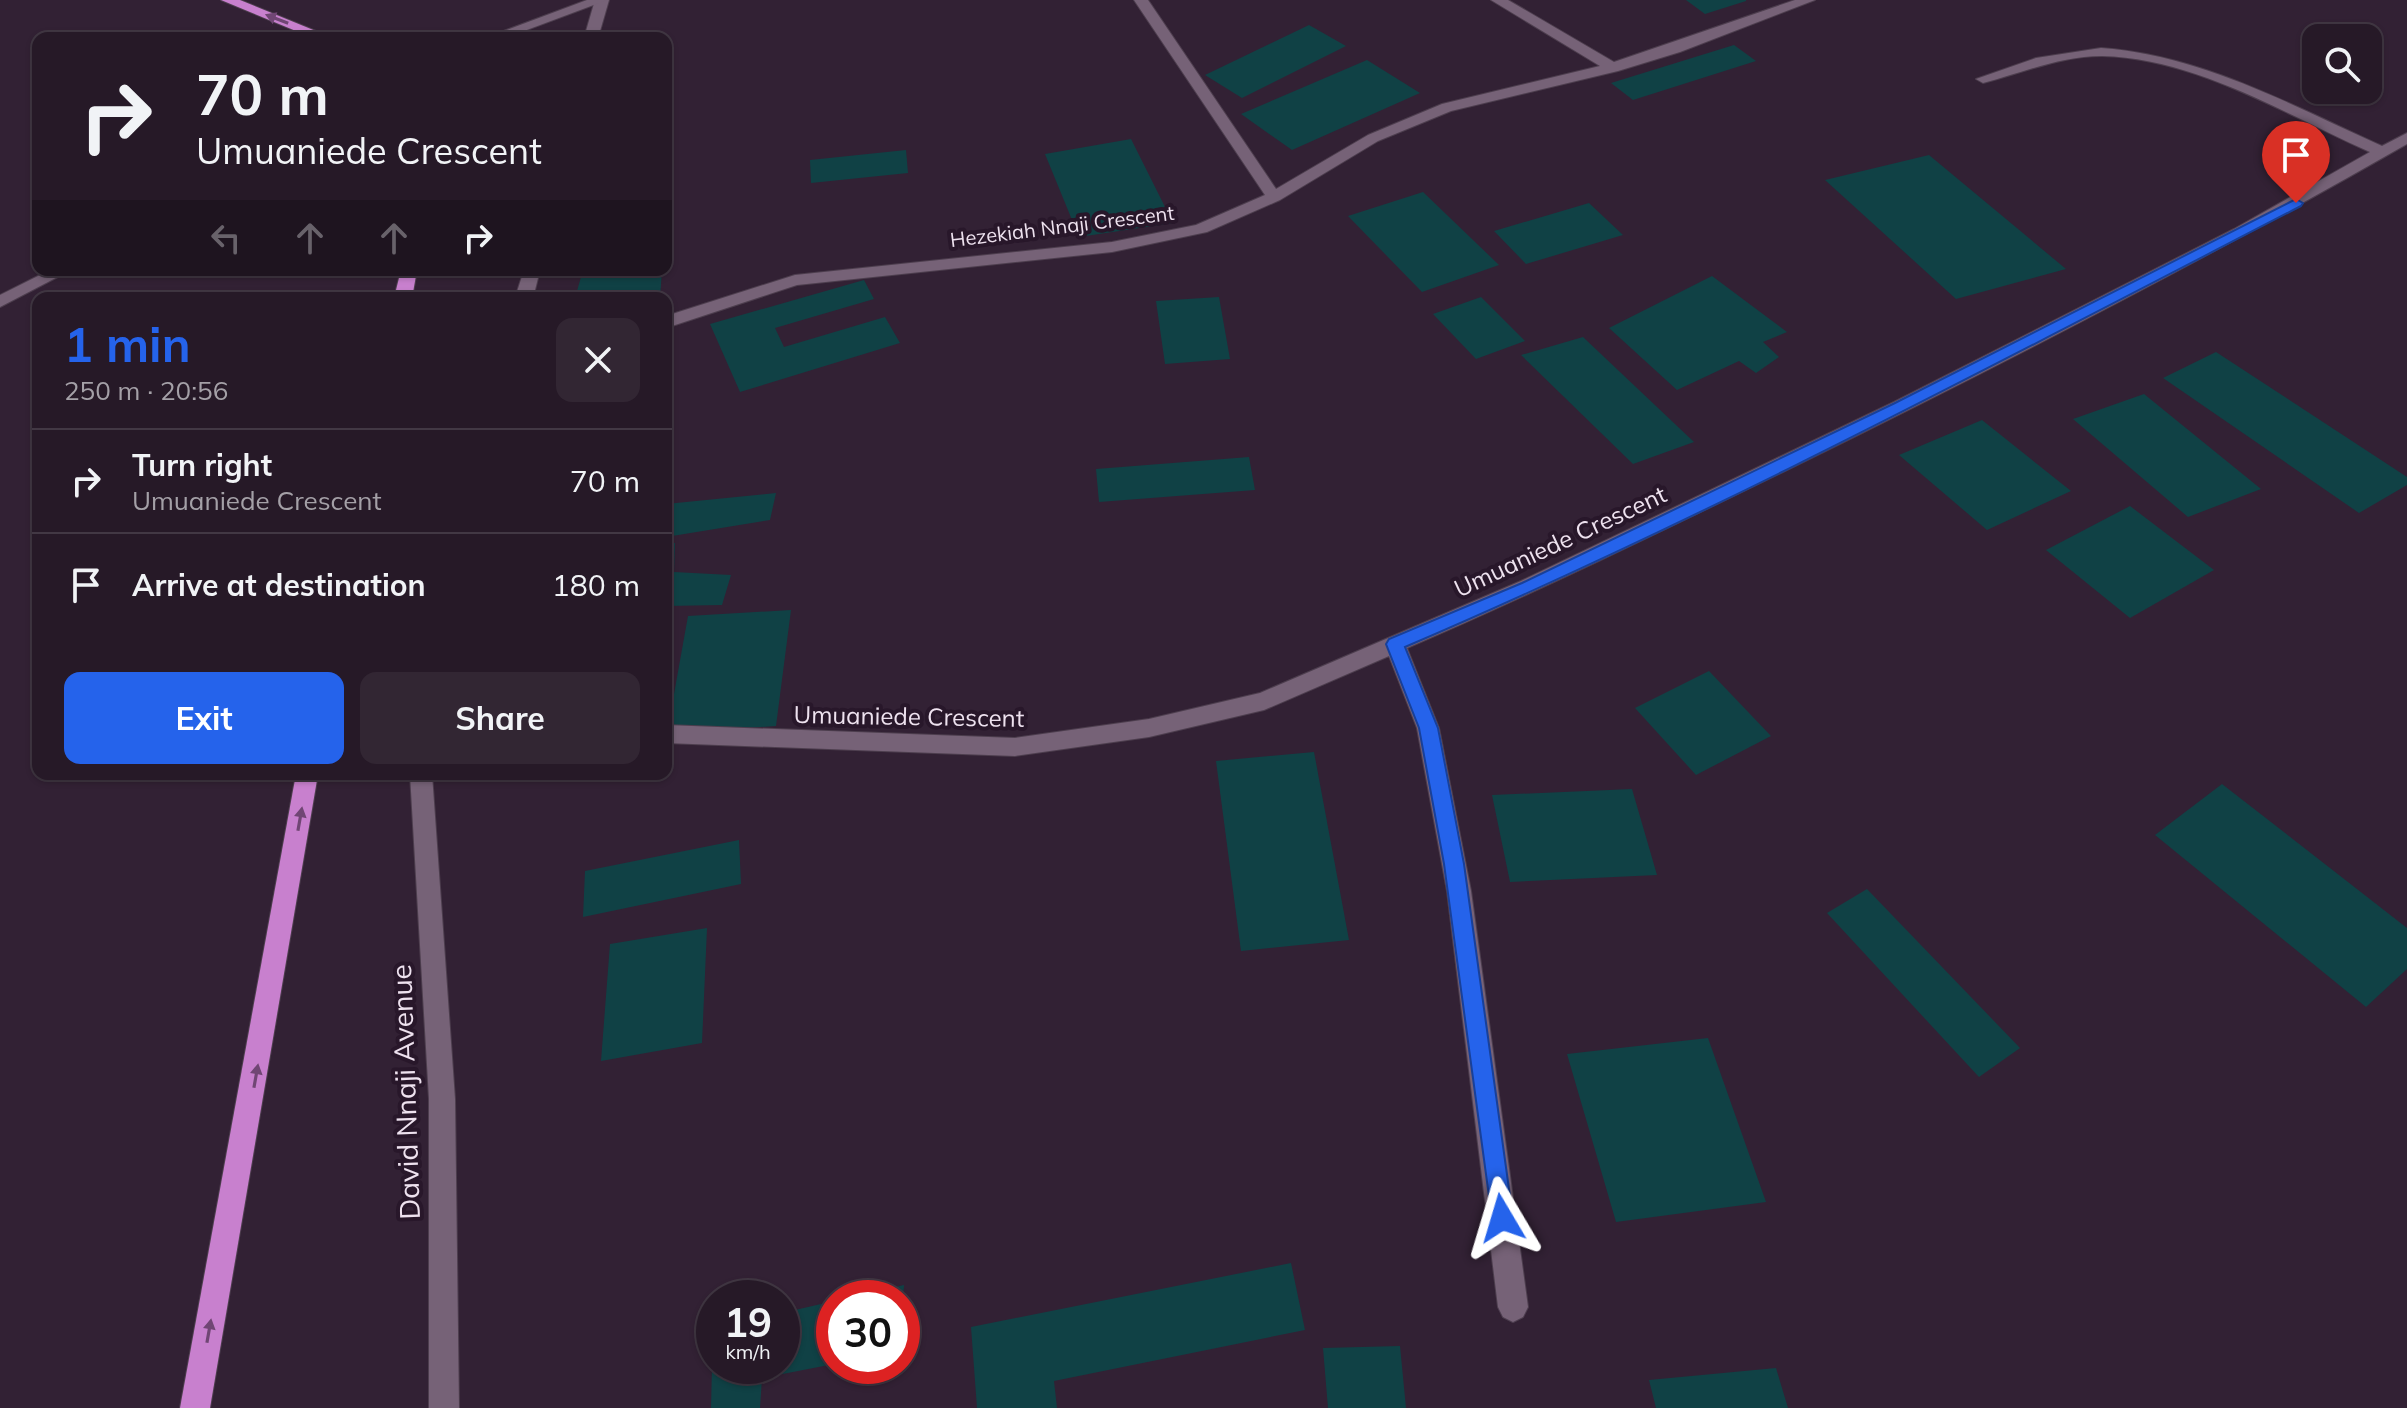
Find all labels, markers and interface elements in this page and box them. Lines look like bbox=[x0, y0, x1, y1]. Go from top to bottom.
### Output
one-way arrow bbox=[265, 12, 289, 25]
map controls bbox=[2302, 24, 2382, 104]
button: search bbox=[2302, 24, 2382, 104]
text: 70 m bbox=[196, 59, 329, 129]
icon: right bbox=[64, 64, 168, 168]
pin bbox=[2262, 121, 2330, 203]
text: Umuaniede Crescent bbox=[196, 128, 542, 173]
icon: arrive bbox=[2274, 133, 2318, 177]
street label: Hezekiah Nnaji Crescent bbox=[949, 200, 1175, 252]
icon: left bbox=[204, 216, 248, 260]
icon: ahead bbox=[288, 216, 332, 260]
icon: ahead bbox=[372, 216, 416, 260]
icon: right bbox=[456, 216, 500, 260]
text: 1 min bbox=[64, 314, 191, 374]
button: close bbox=[556, 318, 640, 402]
text: 250 m · 20:56 bbox=[64, 374, 228, 407]
text: Turn right bbox=[132, 446, 272, 484]
icon: right bbox=[64, 459, 108, 503]
text: 70 m bbox=[570, 462, 640, 500]
street label: Umuaniede Crescent bbox=[1449, 479, 1671, 603]
text: Umuaniede Crescent bbox=[132, 484, 382, 517]
icon: arrive bbox=[64, 563, 108, 607]
text: Arrive at destination bbox=[132, 566, 426, 604]
text: 180 m bbox=[552, 566, 640, 604]
button: Exit bbox=[64, 672, 344, 764]
button: Share bbox=[360, 672, 640, 764]
street label: Umuaniede Crescent bbox=[794, 699, 1024, 733]
one-way arrow bbox=[294, 806, 306, 831]
street label: David Nnaji Avenue bbox=[383, 964, 427, 1220]
one-way arrow bbox=[250, 1063, 262, 1088]
position arrow bbox=[1460, 1176, 1544, 1260]
speed limit sign: 30 bbox=[816, 1280, 920, 1384]
text: 19 bbox=[724, 1297, 772, 1347]
one-way arrow bbox=[203, 1319, 215, 1344]
text: km/h bbox=[725, 1339, 771, 1364]

